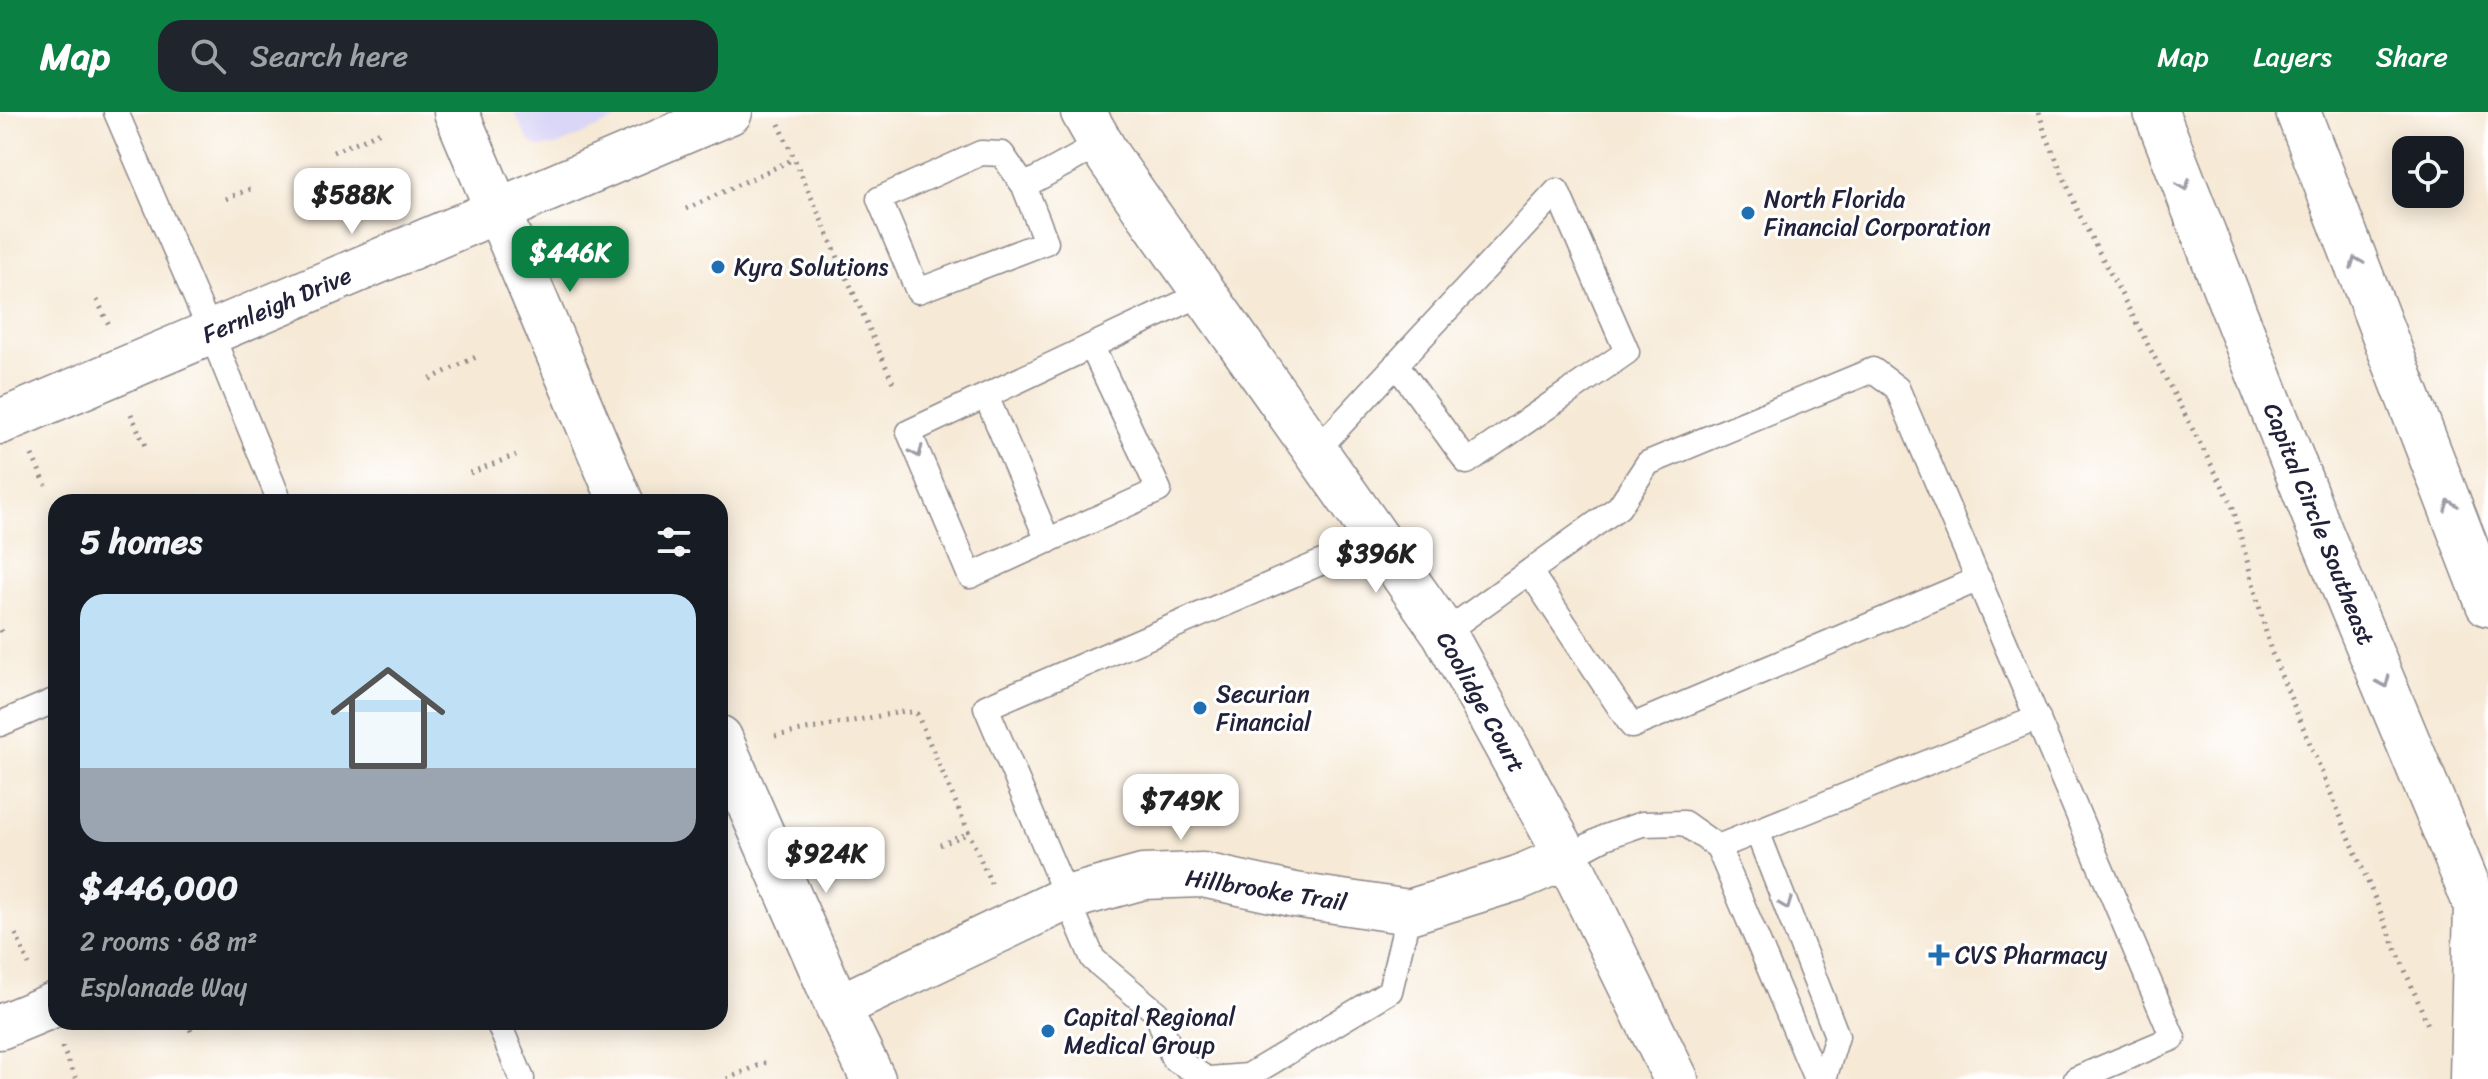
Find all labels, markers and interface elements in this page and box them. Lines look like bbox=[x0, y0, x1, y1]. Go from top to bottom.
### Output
search box bbox=[158, 20, 718, 92]
text: Map bbox=[40, 23, 110, 90]
text: Search here bbox=[250, 29, 408, 83]
text: Map bbox=[2157, 32, 2209, 81]
text: Layers bbox=[2253, 32, 2332, 81]
text: Share bbox=[2376, 32, 2448, 81]
icon: search bbox=[186, 34, 230, 78]
map controls bbox=[2392, 136, 2464, 208]
button: locate bbox=[2392, 136, 2464, 208]
pin: $588K bbox=[296, 168, 408, 236]
text: $588K bbox=[312, 171, 392, 217]
one-way arrow bbox=[2174, 177, 2191, 191]
place label: North Florida Financial Corporation bbox=[1764, 178, 1991, 248]
marker: North Florida Financial Corporation bbox=[1739, 204, 1757, 222]
pin: $446K bbox=[514, 226, 626, 294]
text: $446K bbox=[530, 229, 610, 275]
place label: Kyra Solutions bbox=[734, 246, 888, 288]
street label: Fernleigh Drive bbox=[195, 255, 359, 355]
one-way arrow bbox=[2349, 256, 2366, 270]
marker: Kyra Solutions bbox=[709, 258, 727, 276]
street label: Capital Circle Southeast bbox=[2251, 396, 2387, 652]
one-way arrow bbox=[908, 444, 924, 458]
one-way arrow bbox=[2443, 499, 2460, 513]
text: 5 homes bbox=[80, 512, 202, 572]
icon: filters bbox=[652, 520, 696, 564]
pin: $396K bbox=[1320, 527, 1432, 595]
text: $396K bbox=[1337, 530, 1415, 576]
street label: Coolidge Court bbox=[1425, 623, 1537, 781]
icon: home bbox=[316, 646, 460, 790]
place label: Securian Financial bbox=[1216, 673, 1312, 743]
one-way arrow bbox=[2374, 674, 2390, 688]
marker: Securian Financial bbox=[1191, 699, 1209, 717]
pin: $749K bbox=[1125, 774, 1237, 842]
text: $749K bbox=[1141, 777, 1221, 823]
pin: $924K bbox=[770, 827, 882, 895]
text: $924K bbox=[786, 830, 866, 876]
street label: Hillbrooke Trail bbox=[1182, 857, 1351, 924]
text: $446,000 bbox=[80, 858, 238, 918]
one-way arrow bbox=[1776, 896, 1793, 910]
text: 2 rooms · 68 m² bbox=[80, 918, 257, 964]
place label: CVS Pharmacy bbox=[1955, 934, 2108, 976]
marker: CVS Pharmacy bbox=[1930, 946, 1948, 964]
text: Esplanade Way bbox=[80, 964, 247, 1010]
place label: Capital Regional Medical Group bbox=[1064, 996, 1236, 1066]
marker: Capital Regional Medical Group bbox=[1039, 1022, 1057, 1040]

